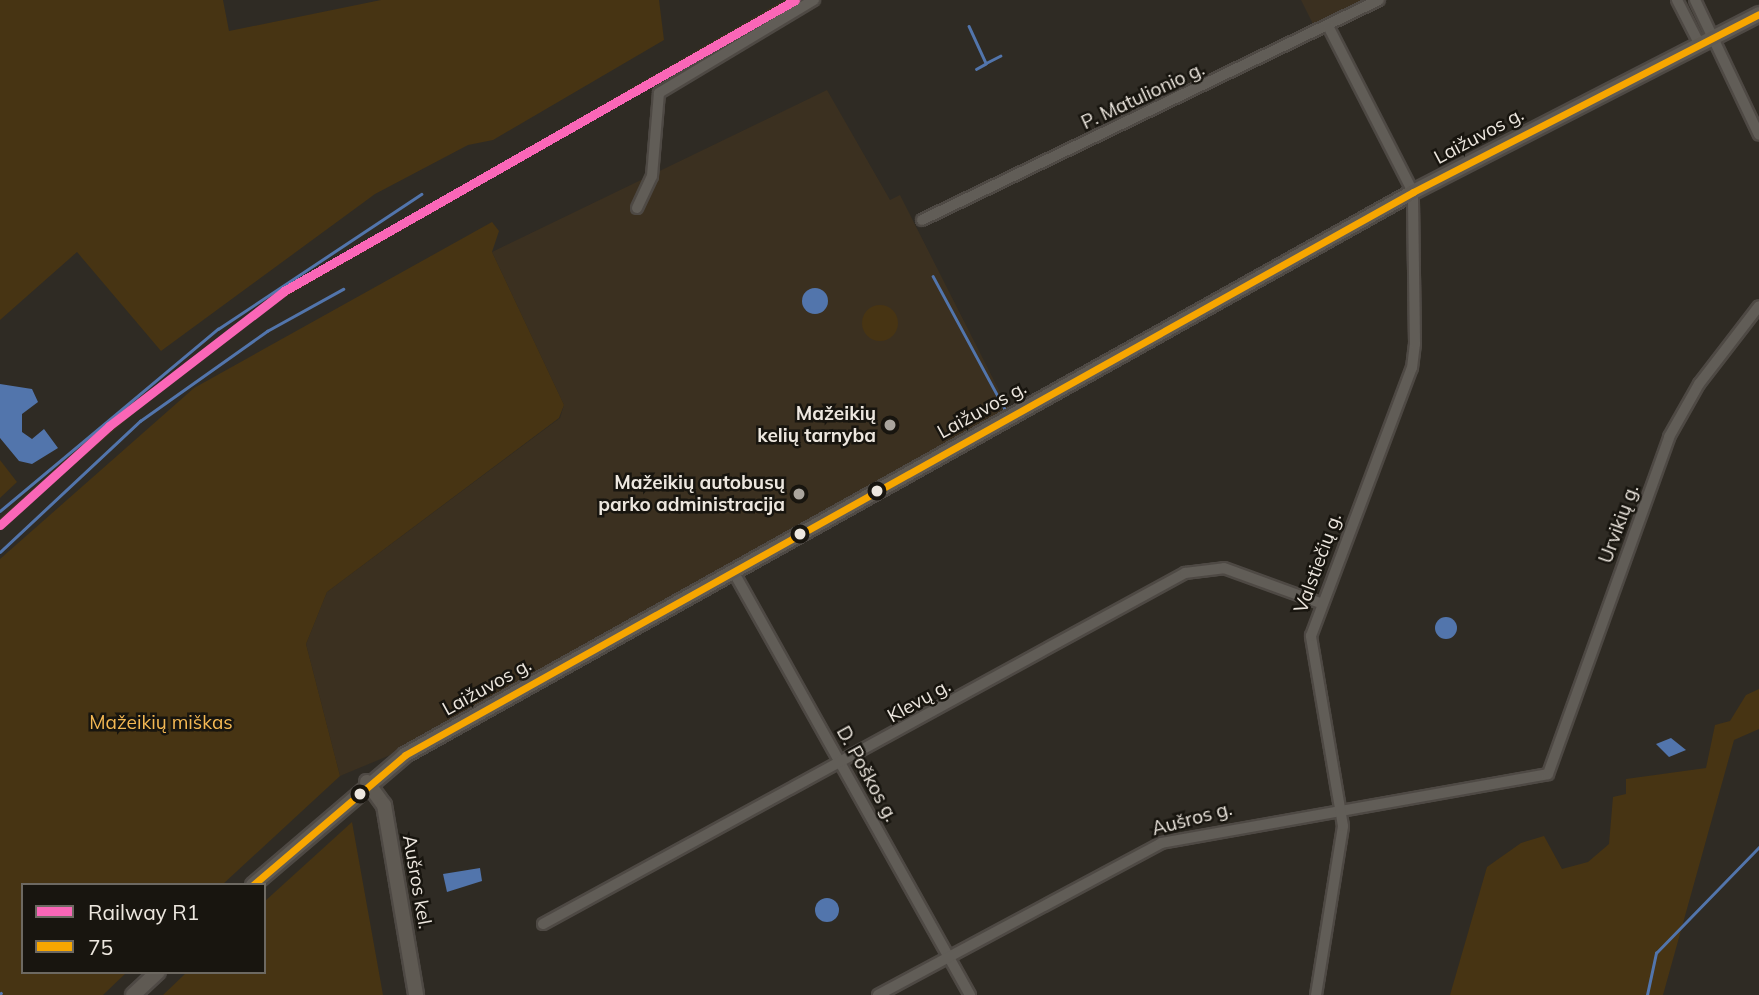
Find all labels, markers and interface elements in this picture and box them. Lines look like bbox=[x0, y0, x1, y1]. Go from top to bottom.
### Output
street label: P. Matulionio g. bbox=[1078, 58, 1208, 134]
street label: Laižuvos g. bbox=[1430, 103, 1528, 169]
street label: Laižuvos g. bbox=[934, 376, 1030, 444]
place label: Mažeikių kelių tarnyba bbox=[757, 403, 876, 447]
marker: Mažeikių kelių tarnyba bbox=[882, 417, 898, 433]
place label: Mažeikių autobusų parko administracija bbox=[598, 472, 785, 516]
street label: Urvikių g. bbox=[1594, 482, 1644, 566]
unlabelled marker bbox=[870, 484, 884, 498]
marker: Mažeikių autobusų parko administracija bbox=[791, 486, 807, 502]
street label: Valstiečių g. bbox=[1289, 510, 1347, 616]
unlabelled marker bbox=[793, 527, 807, 541]
street label: Laižuvos g. bbox=[439, 653, 535, 721]
street label: Klevų g. bbox=[883, 674, 955, 728]
park label: Mažeikių miškas bbox=[89, 712, 233, 734]
street label: D. Poškos g. bbox=[831, 722, 903, 826]
unlabelled marker bbox=[353, 787, 367, 801]
street label: Aušros g. bbox=[1149, 797, 1235, 841]
street label: Aušros kel. bbox=[398, 833, 436, 931]
legend bbox=[21, 883, 266, 974]
text: Railway R1 bbox=[88, 899, 199, 925]
text: 75 bbox=[88, 934, 113, 960]

